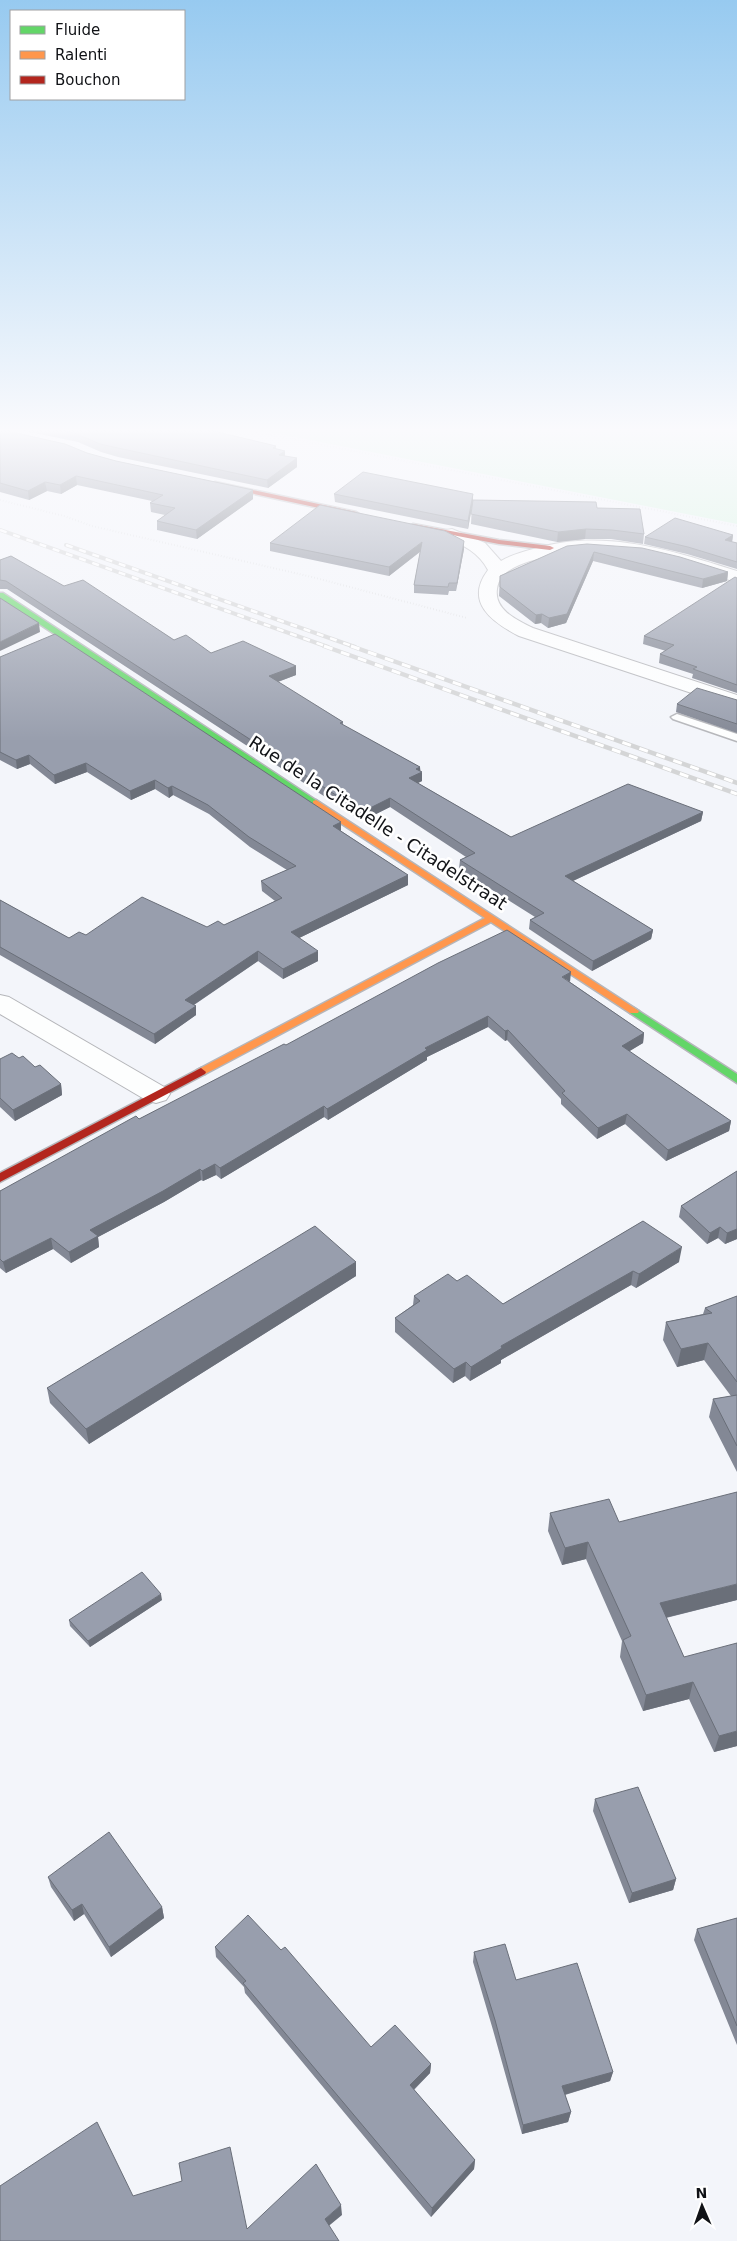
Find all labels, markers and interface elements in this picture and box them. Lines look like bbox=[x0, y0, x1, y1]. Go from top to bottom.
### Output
legend bbox=[10, 10, 185, 100]
text: Fluide bbox=[55, 21, 100, 39]
text: Ralenti bbox=[55, 46, 107, 64]
text: Bouchon bbox=[55, 71, 120, 89]
street label: Rue de la Citadelle - Citadelstraat bbox=[245, 731, 511, 914]
north arrow bbox=[677, 2181, 727, 2231]
text: N bbox=[695, 2185, 708, 2201]

